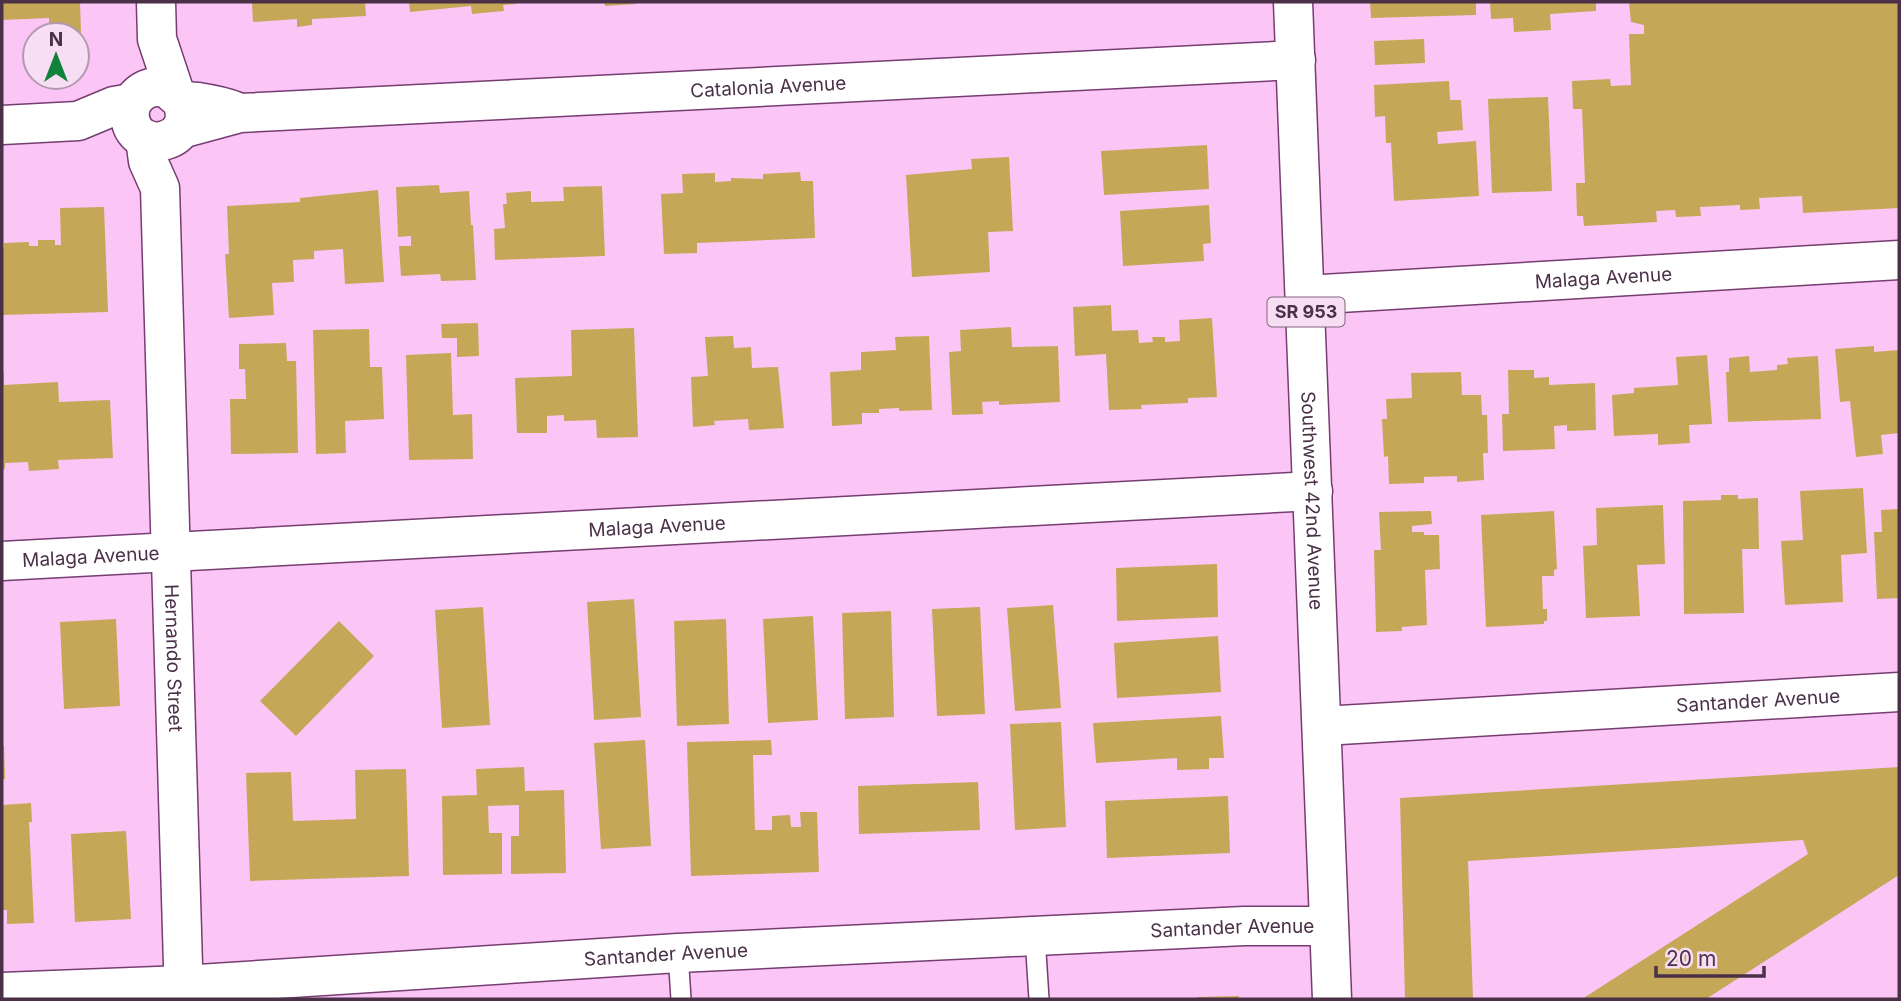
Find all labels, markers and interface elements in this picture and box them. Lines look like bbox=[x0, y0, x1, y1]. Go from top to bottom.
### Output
north arrow bbox=[21, 21, 91, 91]
text: N bbox=[49, 28, 63, 51]
street label: Catalonia Avenue bbox=[690, 72, 847, 102]
street label: Malaga Avenue bbox=[1534, 262, 1673, 293]
road number: SR 953 bbox=[1268, 298, 1344, 326]
street label: Southwest 42nd Avenue bbox=[1296, 391, 1328, 611]
street label: Malaga Avenue bbox=[588, 511, 726, 542]
street label: Malaga Avenue bbox=[22, 542, 160, 572]
street label: Hernando Street bbox=[160, 584, 187, 732]
street label: Santander Avenue bbox=[1676, 684, 1841, 717]
street label: Santander Avenue bbox=[1150, 915, 1314, 942]
scale bar bbox=[1656, 934, 1764, 978]
street label: Santander Avenue bbox=[583, 939, 748, 971]
text: 20 m bbox=[1666, 946, 1716, 971]

